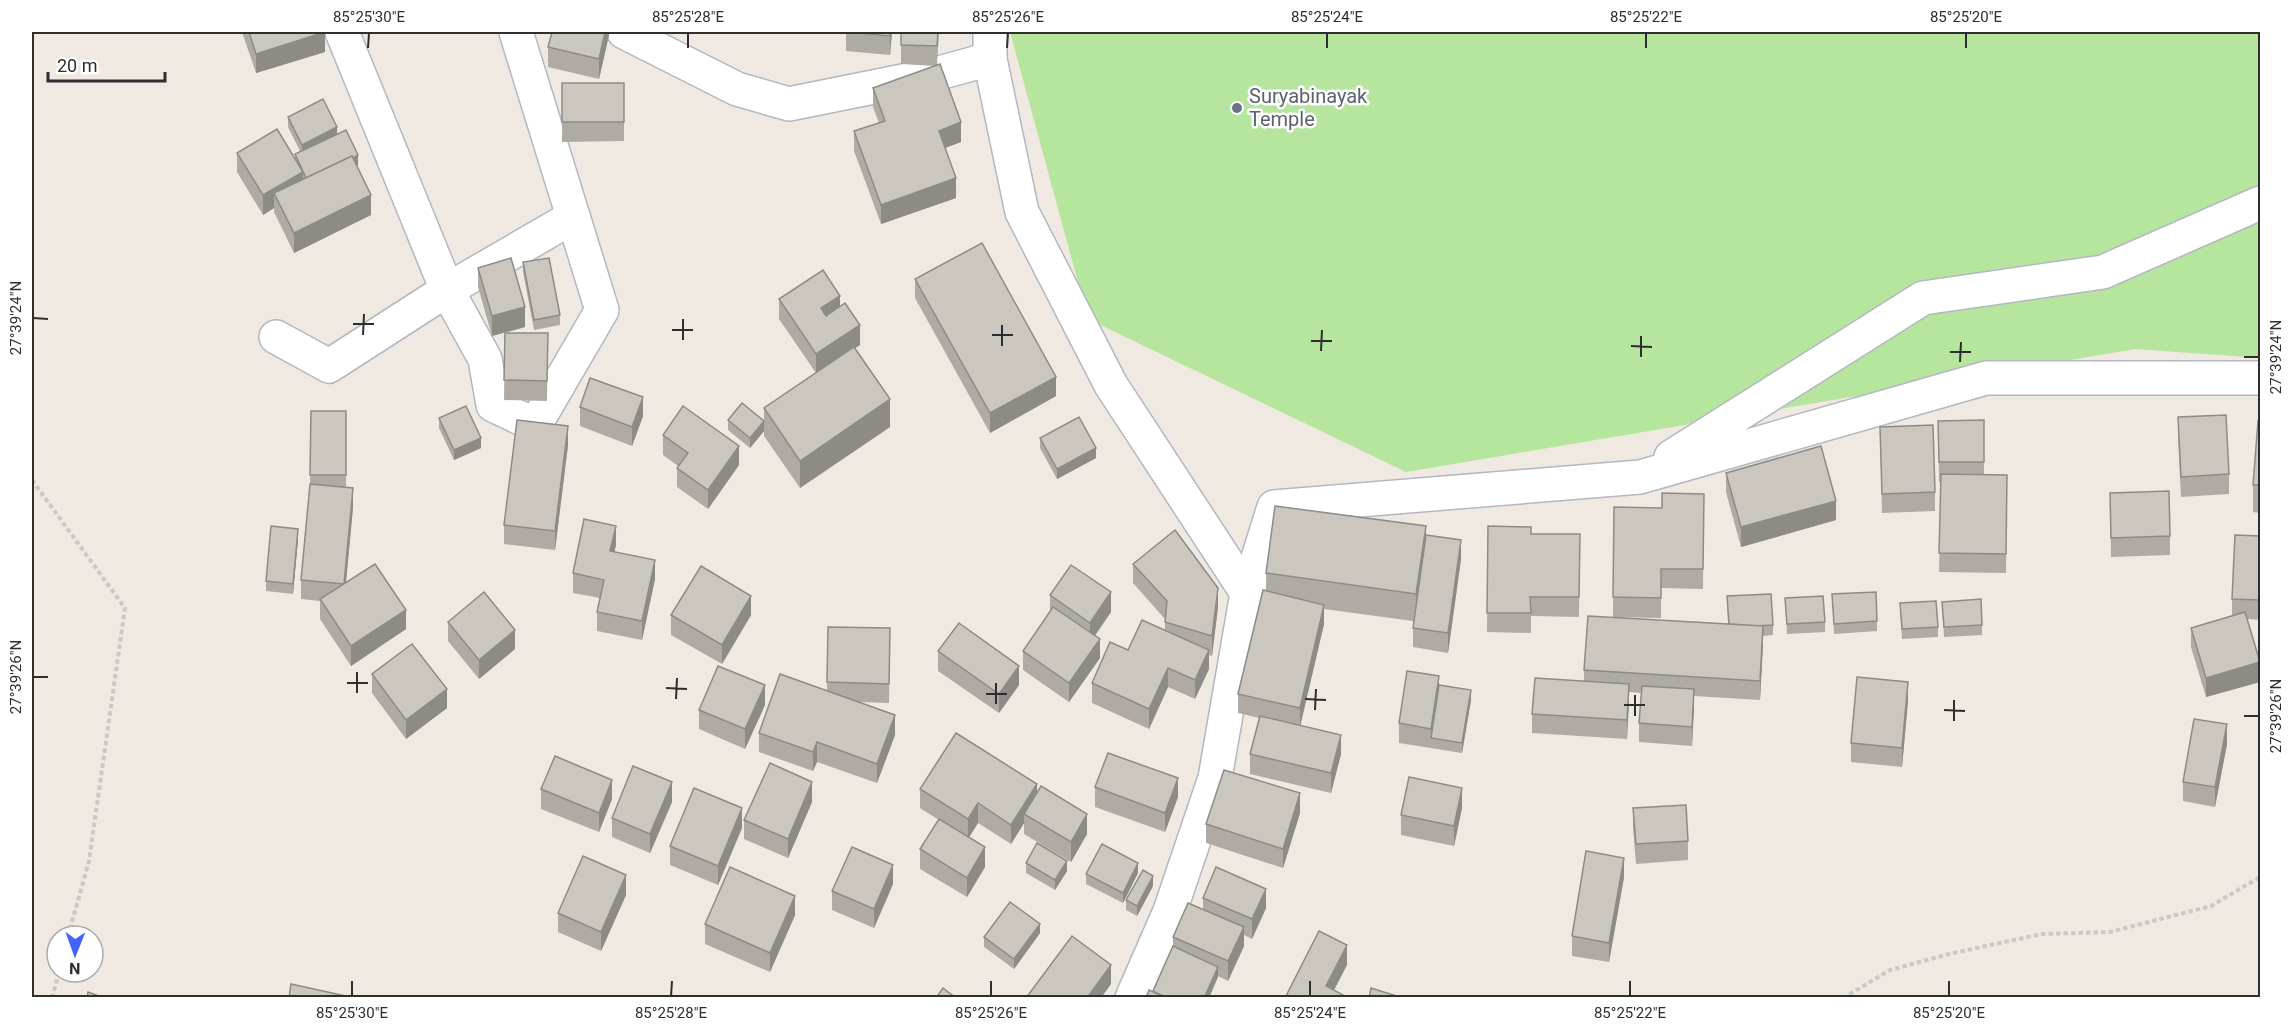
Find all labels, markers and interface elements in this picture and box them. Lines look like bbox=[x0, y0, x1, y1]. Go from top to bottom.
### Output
text: 85°25'30"E bbox=[333, 8, 406, 26]
text: 85°25'28"E bbox=[652, 8, 725, 26]
text: 85°25'26"E bbox=[972, 8, 1045, 26]
text: 85°25'24"E bbox=[1291, 8, 1364, 26]
text: 85°25'22"E bbox=[1610, 8, 1683, 26]
text: 85°25'20"E bbox=[1930, 8, 2003, 26]
scale bar bbox=[48, 45, 165, 83]
text: 20 m bbox=[57, 55, 97, 76]
place label: Suryabinayak Temple bbox=[1249, 84, 1368, 131]
marker: Suryabinayak Temple bbox=[1230, 101, 1244, 115]
text: 27°39'24"N bbox=[7, 281, 25, 355]
text: 27°39'24"N bbox=[2267, 320, 2285, 394]
text: 27°39'26"N bbox=[7, 640, 25, 714]
text: 27°39'26"N bbox=[2267, 679, 2285, 753]
north arrow bbox=[45, 924, 105, 984]
text: N bbox=[69, 959, 81, 978]
text: 85°25'30"E bbox=[316, 1004, 389, 1022]
text: 85°25'28"E bbox=[635, 1004, 708, 1022]
text: 85°25'26"E bbox=[955, 1004, 1028, 1022]
text: 85°25'24"E bbox=[1274, 1004, 1347, 1022]
text: 85°25'22"E bbox=[1594, 1004, 1667, 1022]
text: 85°25'20"E bbox=[1913, 1004, 1986, 1022]

